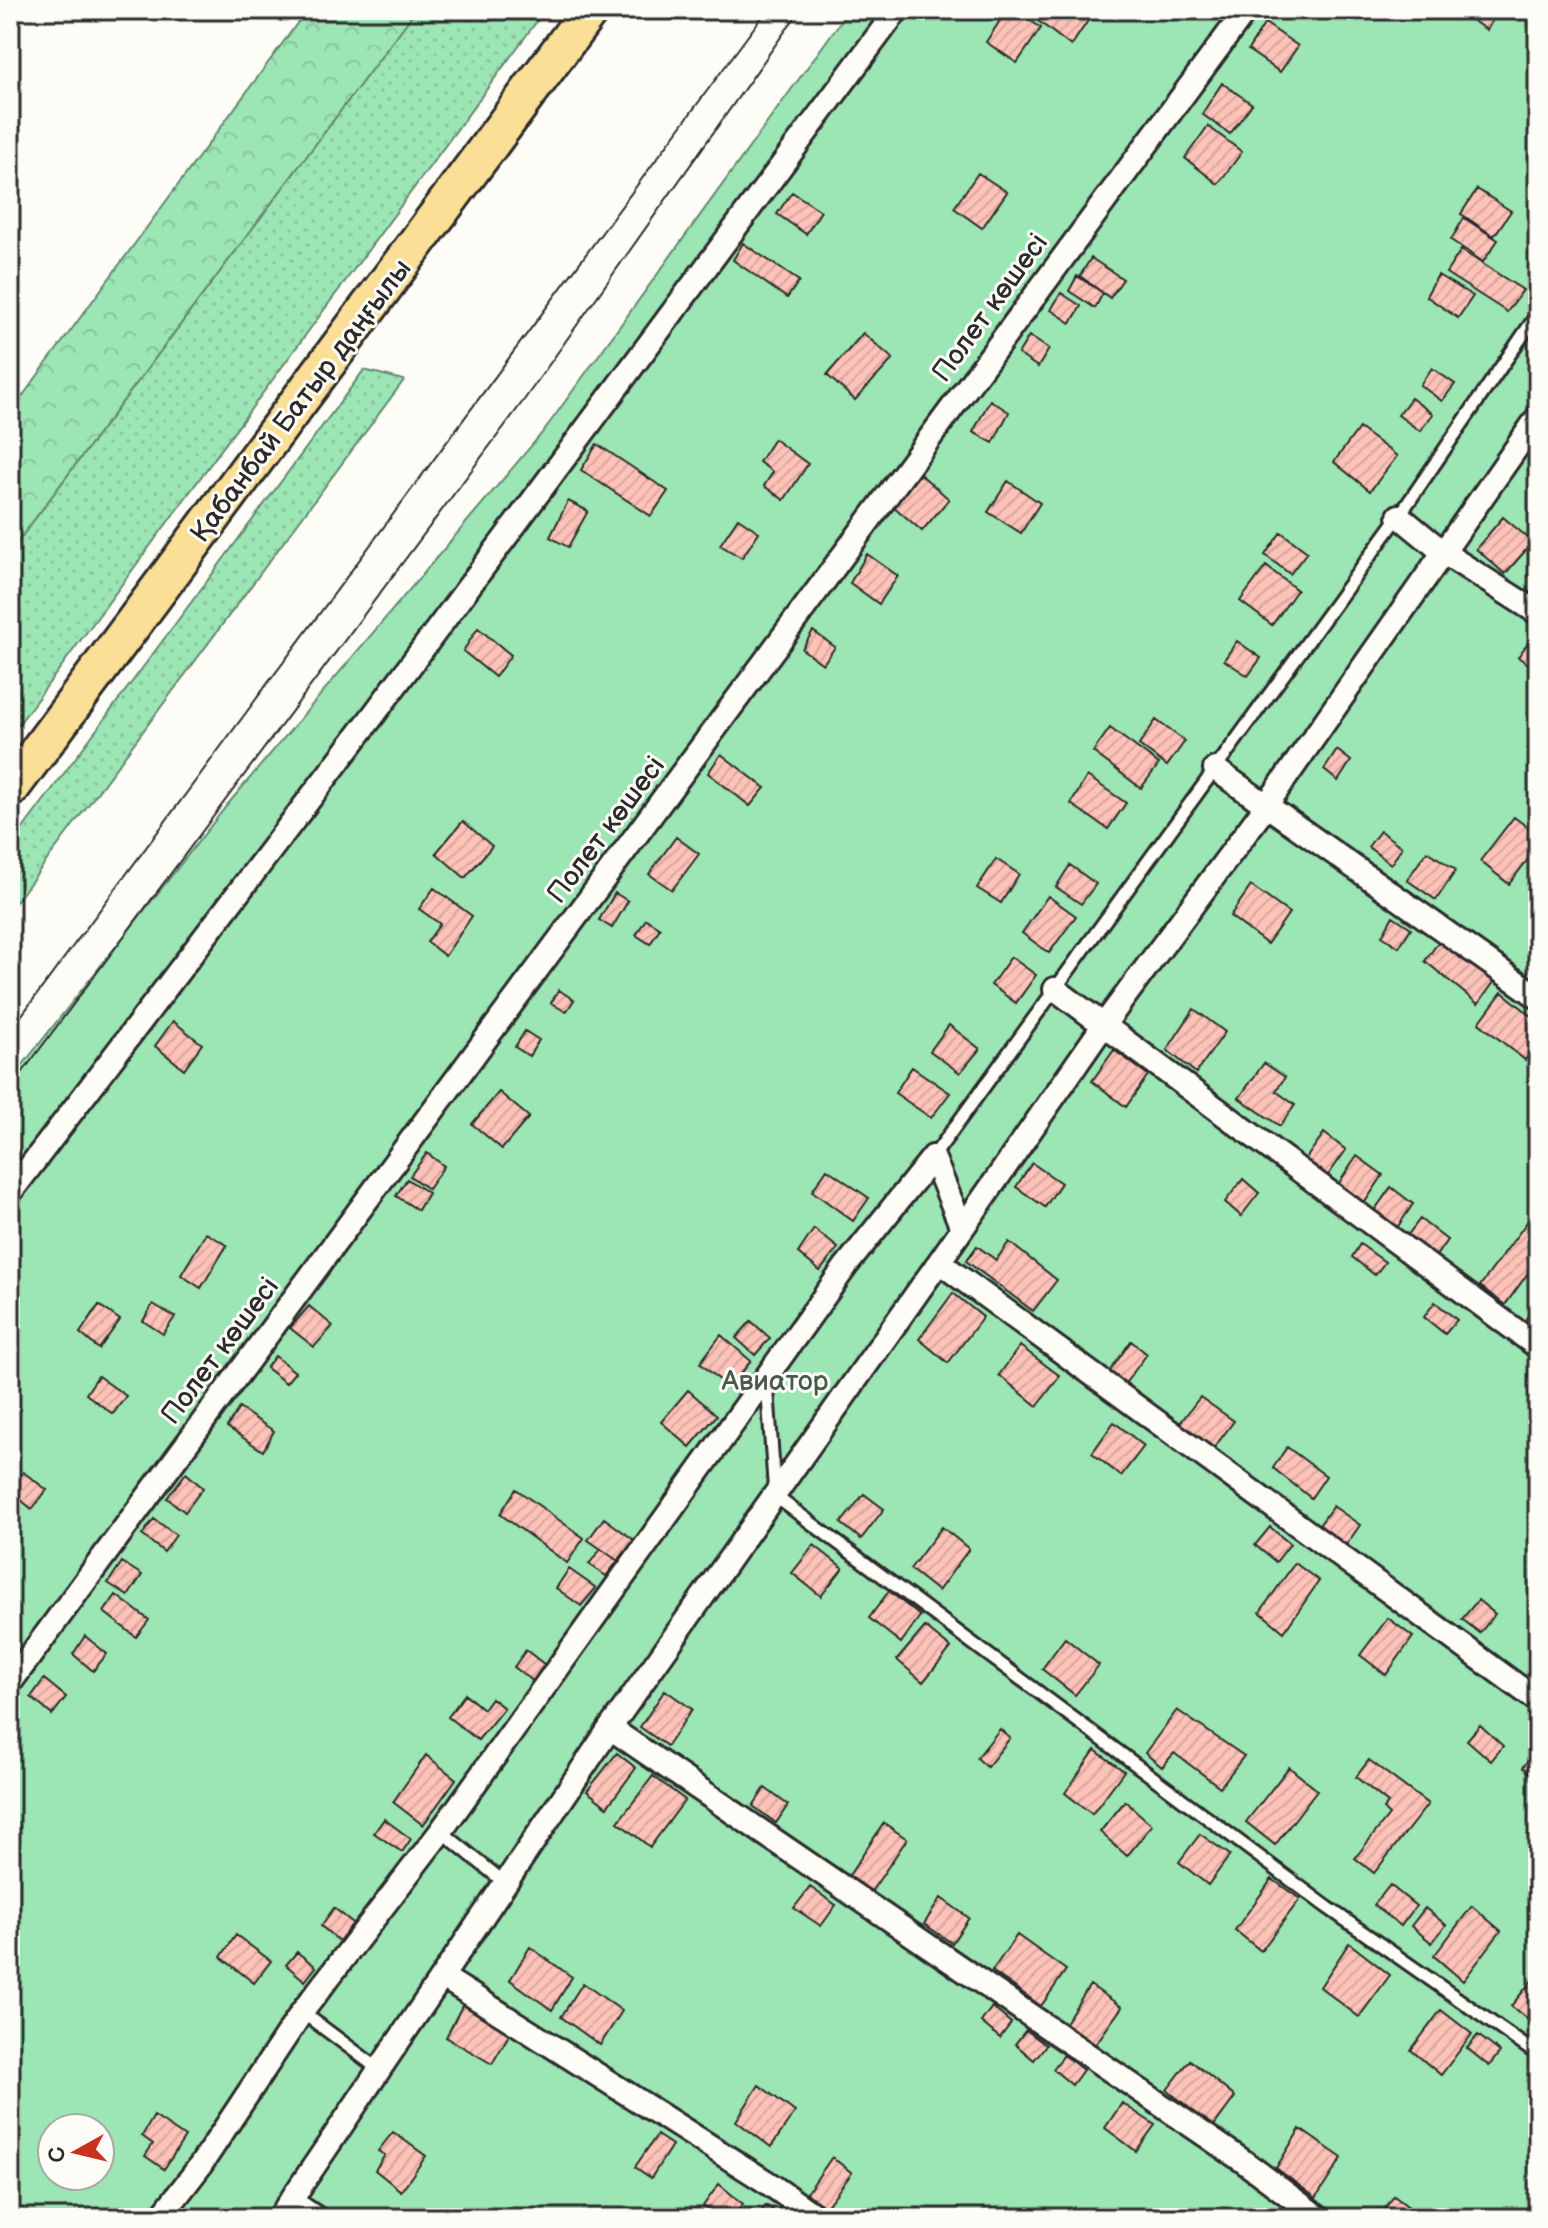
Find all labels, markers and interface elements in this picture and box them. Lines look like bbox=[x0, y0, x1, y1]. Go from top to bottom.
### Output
street label: Полет көшесі bbox=[925, 227, 1055, 388]
street label: Қабанбай Батыр даңғылы bbox=[184, 253, 418, 549]
street label: Полет көшесі bbox=[540, 750, 672, 910]
street label: Полет көшесі bbox=[154, 1271, 286, 1431]
park label: Авиатор bbox=[721, 1365, 829, 1398]
north arrow bbox=[36, 2112, 116, 2192]
text: С bbox=[43, 2145, 72, 2164]

